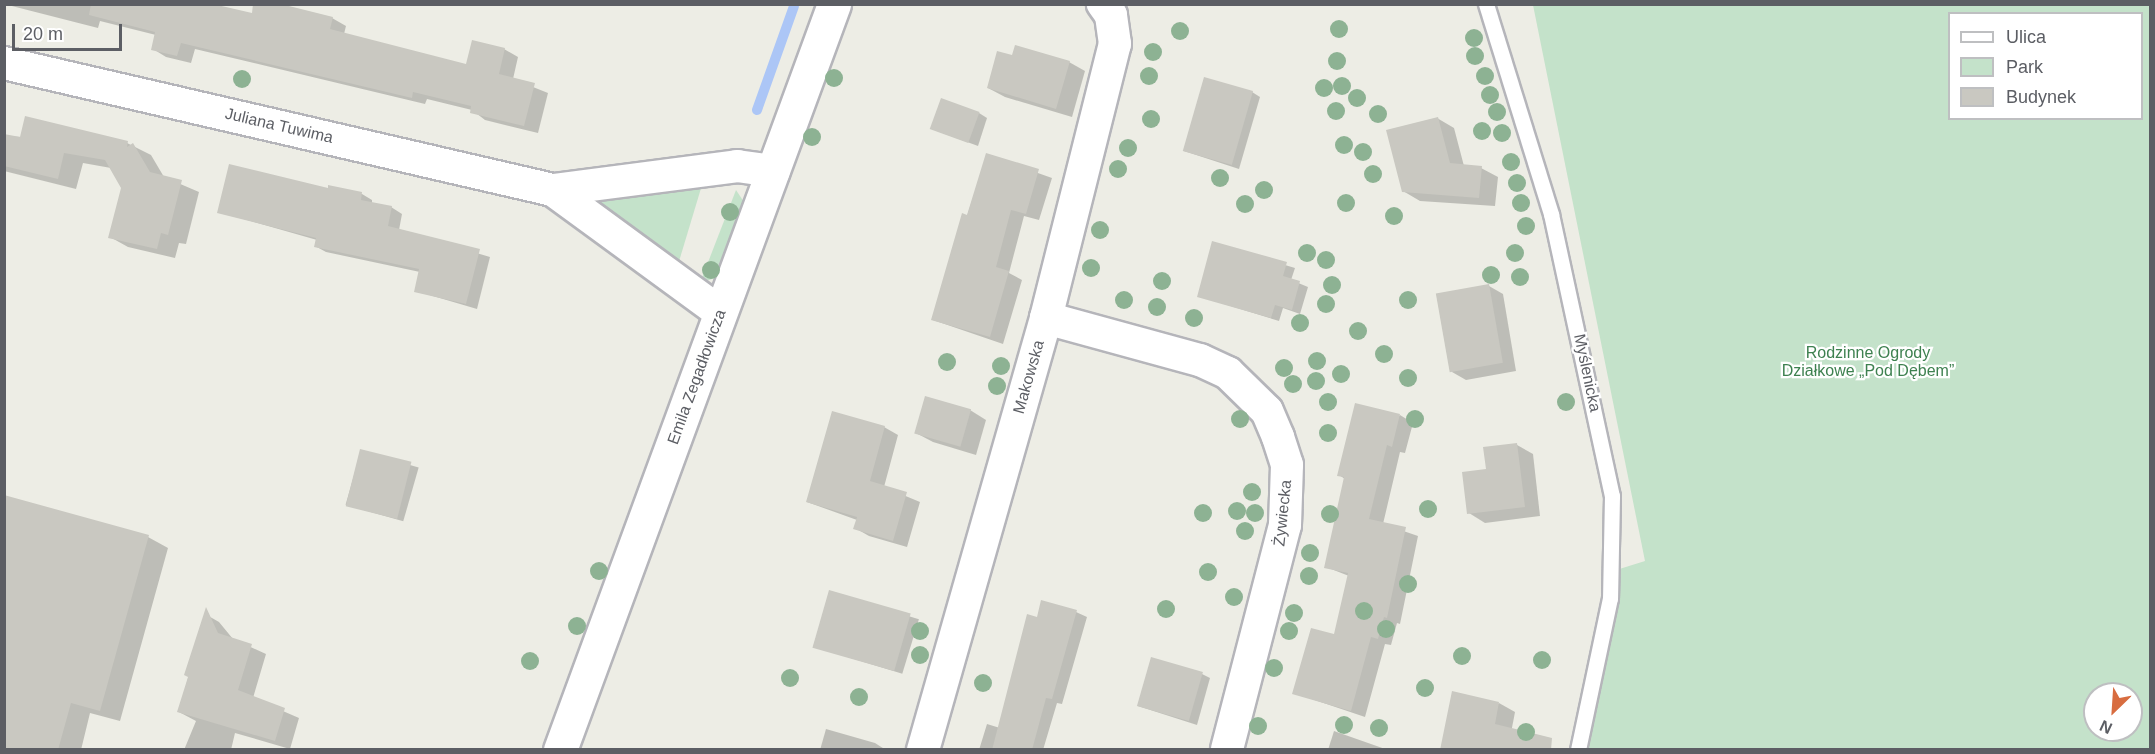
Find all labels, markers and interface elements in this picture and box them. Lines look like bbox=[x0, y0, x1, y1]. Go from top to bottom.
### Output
scale bar bbox=[15, 12, 124, 50]
legend bbox=[1948, 12, 2143, 120]
text: 20 m bbox=[23, 24, 63, 44]
text: Ulica bbox=[2006, 27, 2046, 47]
text: Park bbox=[2006, 57, 2043, 77]
text: Budynek bbox=[2006, 87, 2076, 107]
street label: Juliana Tuwima bbox=[223, 104, 335, 148]
street label: Emila Zegadłowicza bbox=[664, 307, 730, 447]
street label: Myślenicka bbox=[1569, 332, 1605, 414]
street label: Makowska bbox=[1009, 338, 1049, 416]
park label: Rodzinne Ogrody Działkowe „Pod Dębem” bbox=[1782, 343, 1954, 381]
street label: Żywiecka bbox=[1270, 479, 1296, 547]
north arrow bbox=[2083, 682, 2143, 742]
text: N bbox=[2097, 717, 2115, 737]

